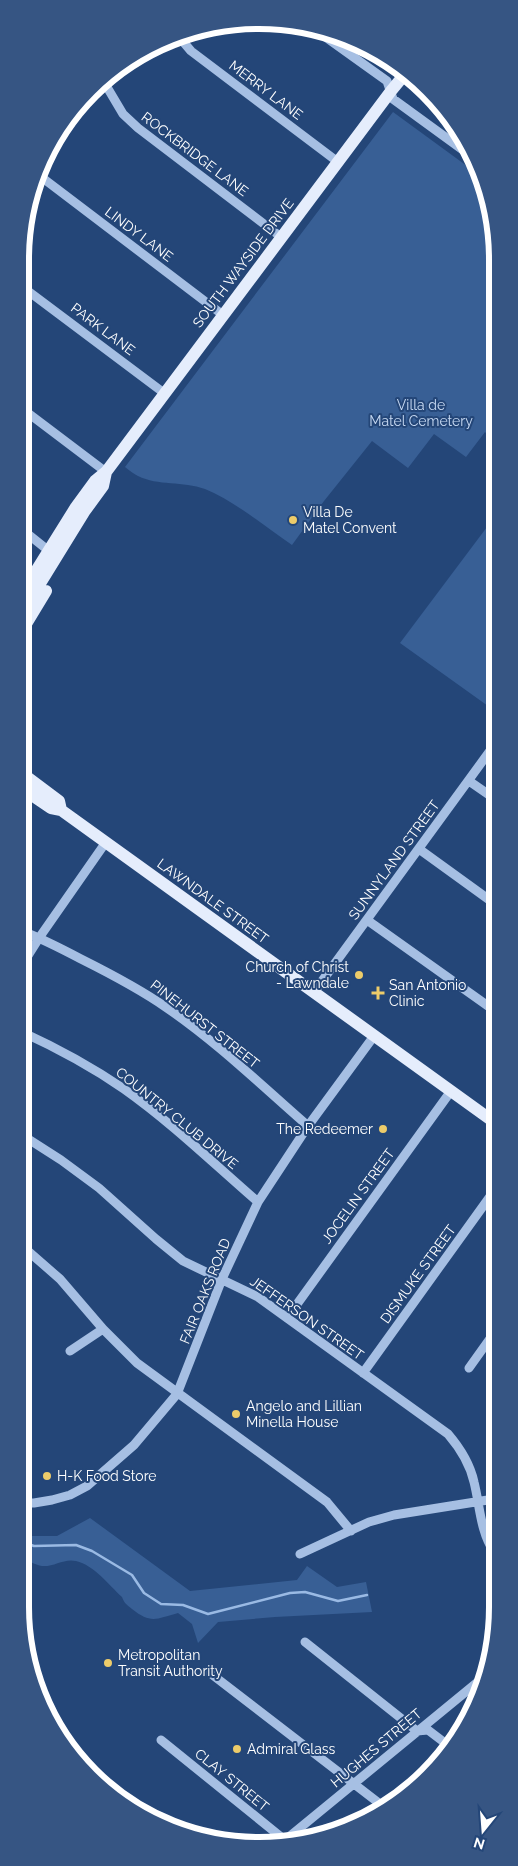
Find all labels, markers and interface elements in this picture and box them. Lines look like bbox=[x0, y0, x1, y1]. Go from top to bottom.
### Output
street label: MERRY LANE bbox=[226, 57, 306, 123]
street label: ROCKBRIDGE LANE bbox=[139, 109, 251, 199]
street label: SOUTH WAYSIDE DRIVE bbox=[189, 195, 297, 331]
street label: LINDY LANE bbox=[102, 203, 176, 265]
street label: PARK LANE bbox=[68, 300, 138, 358]
park label: Villa de Matel Cemetery bbox=[369, 397, 473, 429]
place label: Villa De Matel Convent bbox=[303, 504, 397, 536]
marker: Villa De Matel Convent bbox=[287, 514, 299, 526]
street label: SUNNYLAND STREET bbox=[345, 797, 443, 923]
street label: LAWNDALE STREET bbox=[154, 855, 272, 947]
place label: Church of Christ - Lawndale bbox=[246, 959, 349, 991]
marker: Church of Christ - Lawndale bbox=[353, 969, 365, 981]
street label: PINEHURST STREET bbox=[147, 977, 263, 1072]
place label: San Antonio Clinic bbox=[389, 977, 466, 1009]
marker: San Antonio Clinic bbox=[371, 986, 385, 1000]
street label: COUNTRY CLUB DRIVE bbox=[113, 1064, 241, 1172]
place label: The Redeemer bbox=[276, 1121, 373, 1137]
marker: The Redeemer bbox=[377, 1123, 389, 1135]
street label: JOCELIN STREET bbox=[318, 1145, 398, 1246]
street label: DISMUKE STREET bbox=[377, 1221, 459, 1326]
street label: FAIR OAKS ROAD bbox=[177, 1236, 233, 1346]
street label: JEFFERSON STREET bbox=[247, 1273, 367, 1363]
place label: Angelo and Lillian Minella House bbox=[246, 1398, 362, 1430]
marker: Angelo and Lillian Minella House bbox=[230, 1408, 242, 1420]
place label: H-K Food Store bbox=[57, 1468, 157, 1484]
marker: H-K Food Store bbox=[41, 1470, 53, 1482]
place label: Metropolitan Transit Authority bbox=[118, 1647, 223, 1679]
marker: Metropolitan Transit Authority bbox=[102, 1657, 114, 1669]
street label: HUGHES STREET bbox=[327, 1705, 425, 1791]
place label: Admiral Glass bbox=[247, 1741, 336, 1757]
marker: Admiral Glass bbox=[231, 1743, 243, 1755]
street label: CLAY STREET bbox=[192, 1745, 272, 1815]
north arrow bbox=[458, 1806, 508, 1856]
text: N bbox=[472, 1834, 487, 1853]

